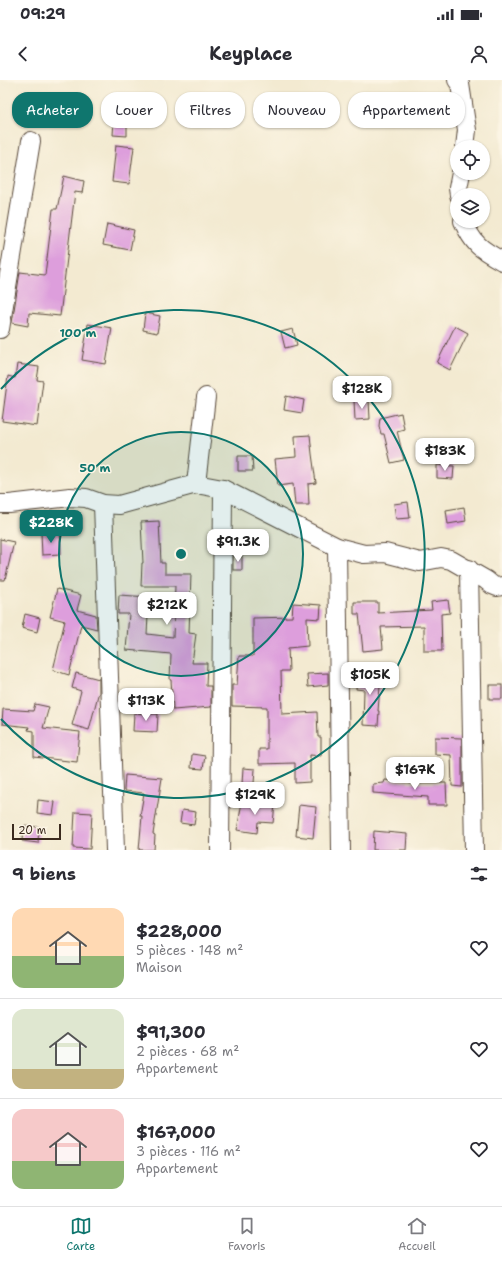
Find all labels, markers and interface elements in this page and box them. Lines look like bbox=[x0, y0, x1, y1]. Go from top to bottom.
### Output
text: 09:29 bbox=[20, 4, 66, 24]
text: Keyplace bbox=[209, 42, 293, 66]
icon: back bbox=[12, 43, 34, 65]
icon: person bbox=[468, 43, 490, 65]
chip: Acheter bbox=[12, 92, 93, 128]
chip: Louer bbox=[101, 92, 167, 128]
chip: Filtres bbox=[175, 92, 245, 128]
chip: Nouveau bbox=[253, 92, 340, 128]
chip: Appartement bbox=[348, 92, 465, 128]
map controls bbox=[450, 140, 490, 228]
button: locate bbox=[450, 140, 490, 180]
button: layers bbox=[450, 188, 490, 228]
text: 100 m bbox=[60, 325, 97, 341]
pin: $128K bbox=[334, 376, 390, 410]
text: $128K bbox=[342, 380, 382, 397]
pin: $183K bbox=[417, 438, 473, 472]
text: $183K bbox=[424, 442, 466, 459]
text: 50 m bbox=[80, 460, 111, 476]
pin: $228K bbox=[23, 510, 79, 544]
text: $228K bbox=[29, 514, 73, 531]
pin: $91.3K bbox=[205, 529, 271, 563]
text: $91.3K bbox=[216, 533, 260, 550]
centre of rings bbox=[174, 547, 188, 561]
pin: $212K bbox=[139, 592, 195, 626]
text: $212K bbox=[147, 596, 187, 613]
pin: $105K bbox=[342, 662, 398, 696]
text: $105K bbox=[350, 666, 390, 683]
pin: $113K bbox=[118, 688, 174, 722]
text: $113K bbox=[127, 692, 165, 709]
pin: $167K bbox=[387, 757, 443, 791]
text: $167K bbox=[395, 761, 435, 778]
pin: $129K bbox=[227, 782, 283, 816]
text: $129K bbox=[235, 786, 275, 803]
scale bar bbox=[12, 822, 61, 841]
text: 20 m bbox=[18, 823, 46, 838]
text: 9 biens bbox=[12, 863, 76, 885]
icon: filters bbox=[468, 863, 490, 885]
text: $228,000 bbox=[136, 920, 222, 942]
icon: home bbox=[44, 924, 92, 972]
icon: heart bbox=[468, 937, 490, 959]
text: 5 pièces · 148 m² bbox=[136, 942, 243, 959]
text: Maison bbox=[136, 959, 182, 976]
text: $91,300 bbox=[136, 1021, 206, 1043]
icon: home bbox=[44, 1025, 92, 1073]
icon: heart bbox=[468, 1038, 490, 1060]
text: 2 pièces · 68 m² bbox=[136, 1043, 239, 1060]
text: Appartement bbox=[136, 1060, 218, 1077]
text: $167,000 bbox=[136, 1121, 216, 1143]
icon: home bbox=[44, 1125, 92, 1173]
icon: heart bbox=[468, 1138, 490, 1160]
text: 3 pièces · 116 m² bbox=[136, 1143, 241, 1160]
text: Appartement bbox=[136, 1160, 218, 1177]
tab: Carte bbox=[66, 1215, 95, 1254]
tab: Favoris bbox=[228, 1215, 266, 1254]
tab: Accueil bbox=[398, 1215, 436, 1254]

